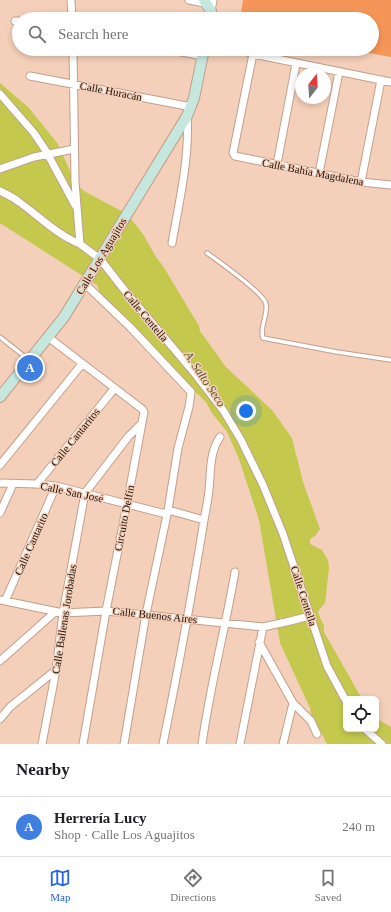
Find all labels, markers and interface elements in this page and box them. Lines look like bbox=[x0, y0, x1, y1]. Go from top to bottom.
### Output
search box bbox=[12, 12, 379, 56]
icon: search bbox=[26, 23, 48, 45]
text: Search here bbox=[58, 26, 128, 42]
north arrow bbox=[295, 68, 331, 104]
street label: Calle Huracán bbox=[79, 79, 144, 103]
street label: Calle Bahía Magdalena bbox=[261, 156, 365, 188]
street label: Calle Los Aguajitos bbox=[73, 215, 129, 297]
street label: Calle Centella bbox=[121, 288, 171, 344]
water label: A. Salto Seco bbox=[181, 348, 229, 409]
pin: A bbox=[17, 353, 43, 383]
your location bbox=[236, 401, 256, 421]
street label: Calle Cantaritos bbox=[48, 406, 102, 468]
street label: Calle San José bbox=[39, 479, 105, 505]
street label: Circuito Delfín bbox=[112, 484, 136, 552]
street label: Calle Cantarito bbox=[12, 511, 50, 577]
street label: Calle Ballenas Jorobadas bbox=[49, 563, 79, 675]
street label: Calle Centella bbox=[289, 564, 319, 628]
street label: Calle Buenos Aires bbox=[112, 605, 198, 625]
map controls bbox=[343, 696, 379, 732]
button: locate bbox=[343, 696, 379, 732]
text: Nearby bbox=[16, 760, 70, 779]
text: Herrería Lucy bbox=[54, 810, 147, 826]
text: A bbox=[24, 819, 34, 834]
text: 240 m bbox=[342, 819, 375, 834]
text: Shop · Calle Los Aguajitos bbox=[54, 827, 195, 842]
tab: Map bbox=[49, 867, 71, 903]
tab: Directions bbox=[170, 867, 216, 903]
tab: Saved bbox=[315, 867, 342, 903]

